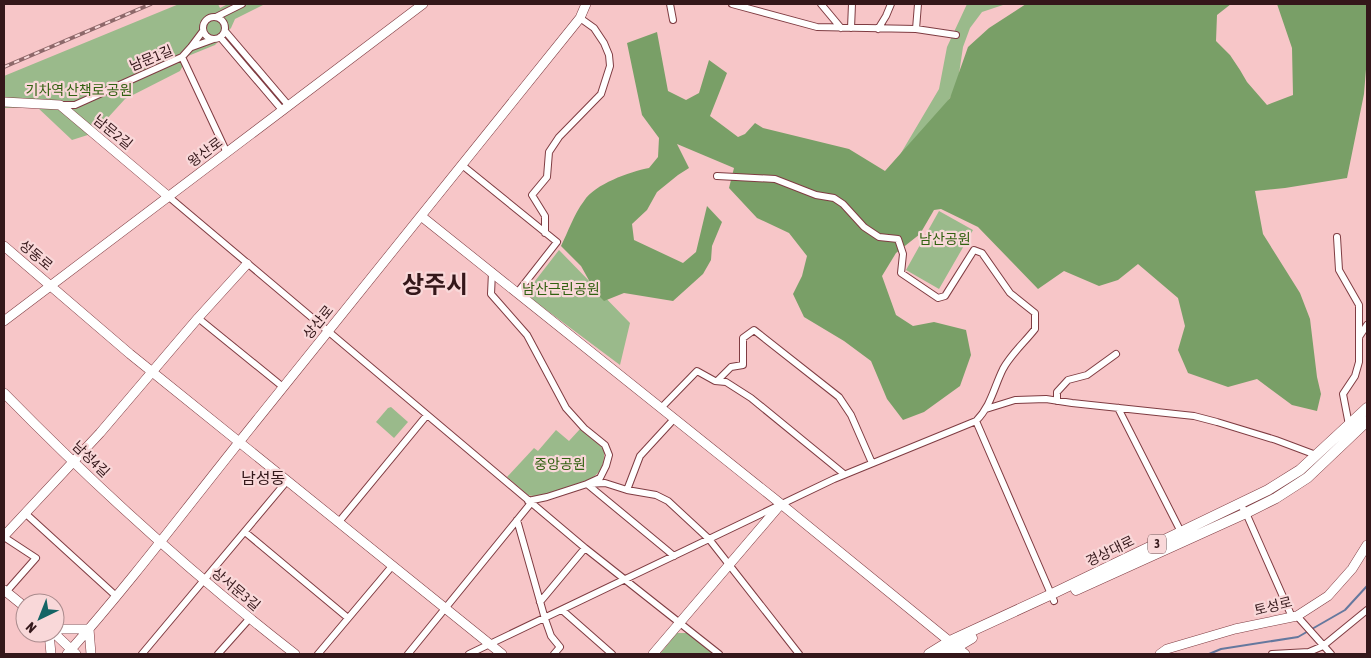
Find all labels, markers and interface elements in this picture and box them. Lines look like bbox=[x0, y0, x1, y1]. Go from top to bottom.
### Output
street label: 남문1길 bbox=[127, 42, 175, 74]
park label: 기차역 산책로 공원 bbox=[26, 82, 132, 98]
street label: 남문2길 bbox=[90, 112, 136, 152]
street label: 왕산로 bbox=[185, 134, 225, 170]
park label: 남산공원 bbox=[919, 231, 971, 247]
street label: 성동로 bbox=[16, 236, 56, 274]
district label: 상주시 bbox=[402, 271, 468, 298]
park label: 남산근린공원 bbox=[522, 281, 600, 297]
street label: 상산로 bbox=[300, 302, 336, 342]
street label: 남성4길 bbox=[69, 438, 113, 480]
park label: 중앙공원 bbox=[534, 456, 586, 472]
district label: 남성동 bbox=[241, 469, 285, 487]
street label: 경상대로 bbox=[1083, 532, 1137, 569]
road number: 3 bbox=[1148, 534, 1166, 554]
street label: 상서문3길 bbox=[209, 564, 263, 614]
north arrow bbox=[15, 593, 65, 643]
street label: 토성로 bbox=[1252, 594, 1294, 618]
text: N bbox=[23, 619, 40, 636]

